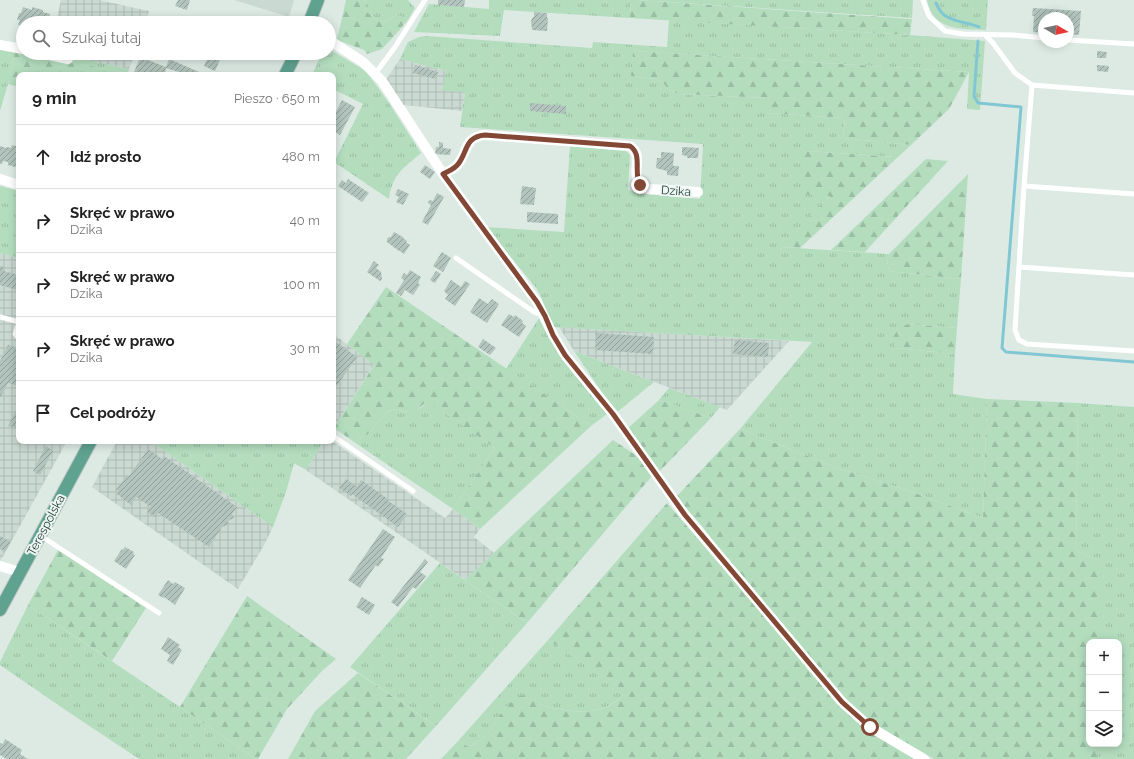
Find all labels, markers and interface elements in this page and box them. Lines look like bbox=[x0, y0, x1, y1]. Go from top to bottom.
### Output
north arrow bbox=[1038, 12, 1074, 48]
search box bbox=[16, 16, 336, 60]
icon: search bbox=[30, 27, 52, 49]
text: Szukaj tutaj bbox=[62, 29, 141, 47]
text: 9 min bbox=[32, 88, 77, 108]
text: Pieszo · 650 m bbox=[234, 91, 320, 106]
icon: ahead bbox=[32, 146, 54, 168]
text: Idź prosto bbox=[70, 148, 141, 166]
text: 480 m bbox=[282, 149, 320, 164]
route end bbox=[631, 176, 649, 194]
street label: Dzika bbox=[661, 183, 691, 199]
text: Skręć w prawo bbox=[70, 204, 175, 222]
icon: right bbox=[32, 210, 54, 232]
text: 40 m bbox=[290, 213, 320, 228]
text: Dzika bbox=[70, 222, 102, 237]
text: Skręć w prawo bbox=[70, 268, 175, 286]
icon: right bbox=[32, 274, 54, 296]
text: 100 m bbox=[283, 277, 320, 292]
text: Dzika bbox=[70, 286, 102, 301]
text: Skręć w prawo bbox=[70, 332, 175, 350]
icon: right bbox=[32, 338, 54, 360]
text: 30 m bbox=[290, 341, 320, 356]
text: Dzika bbox=[70, 350, 102, 365]
icon: arrive bbox=[32, 402, 54, 424]
text: Cel podróży bbox=[70, 404, 156, 422]
street label: Terespolska bbox=[24, 492, 68, 558]
map controls bbox=[1086, 639, 1122, 747]
button: + bbox=[1086, 639, 1122, 675]
button: − bbox=[1086, 675, 1122, 711]
button: layers bbox=[1086, 711, 1122, 747]
route start bbox=[861, 718, 879, 736]

